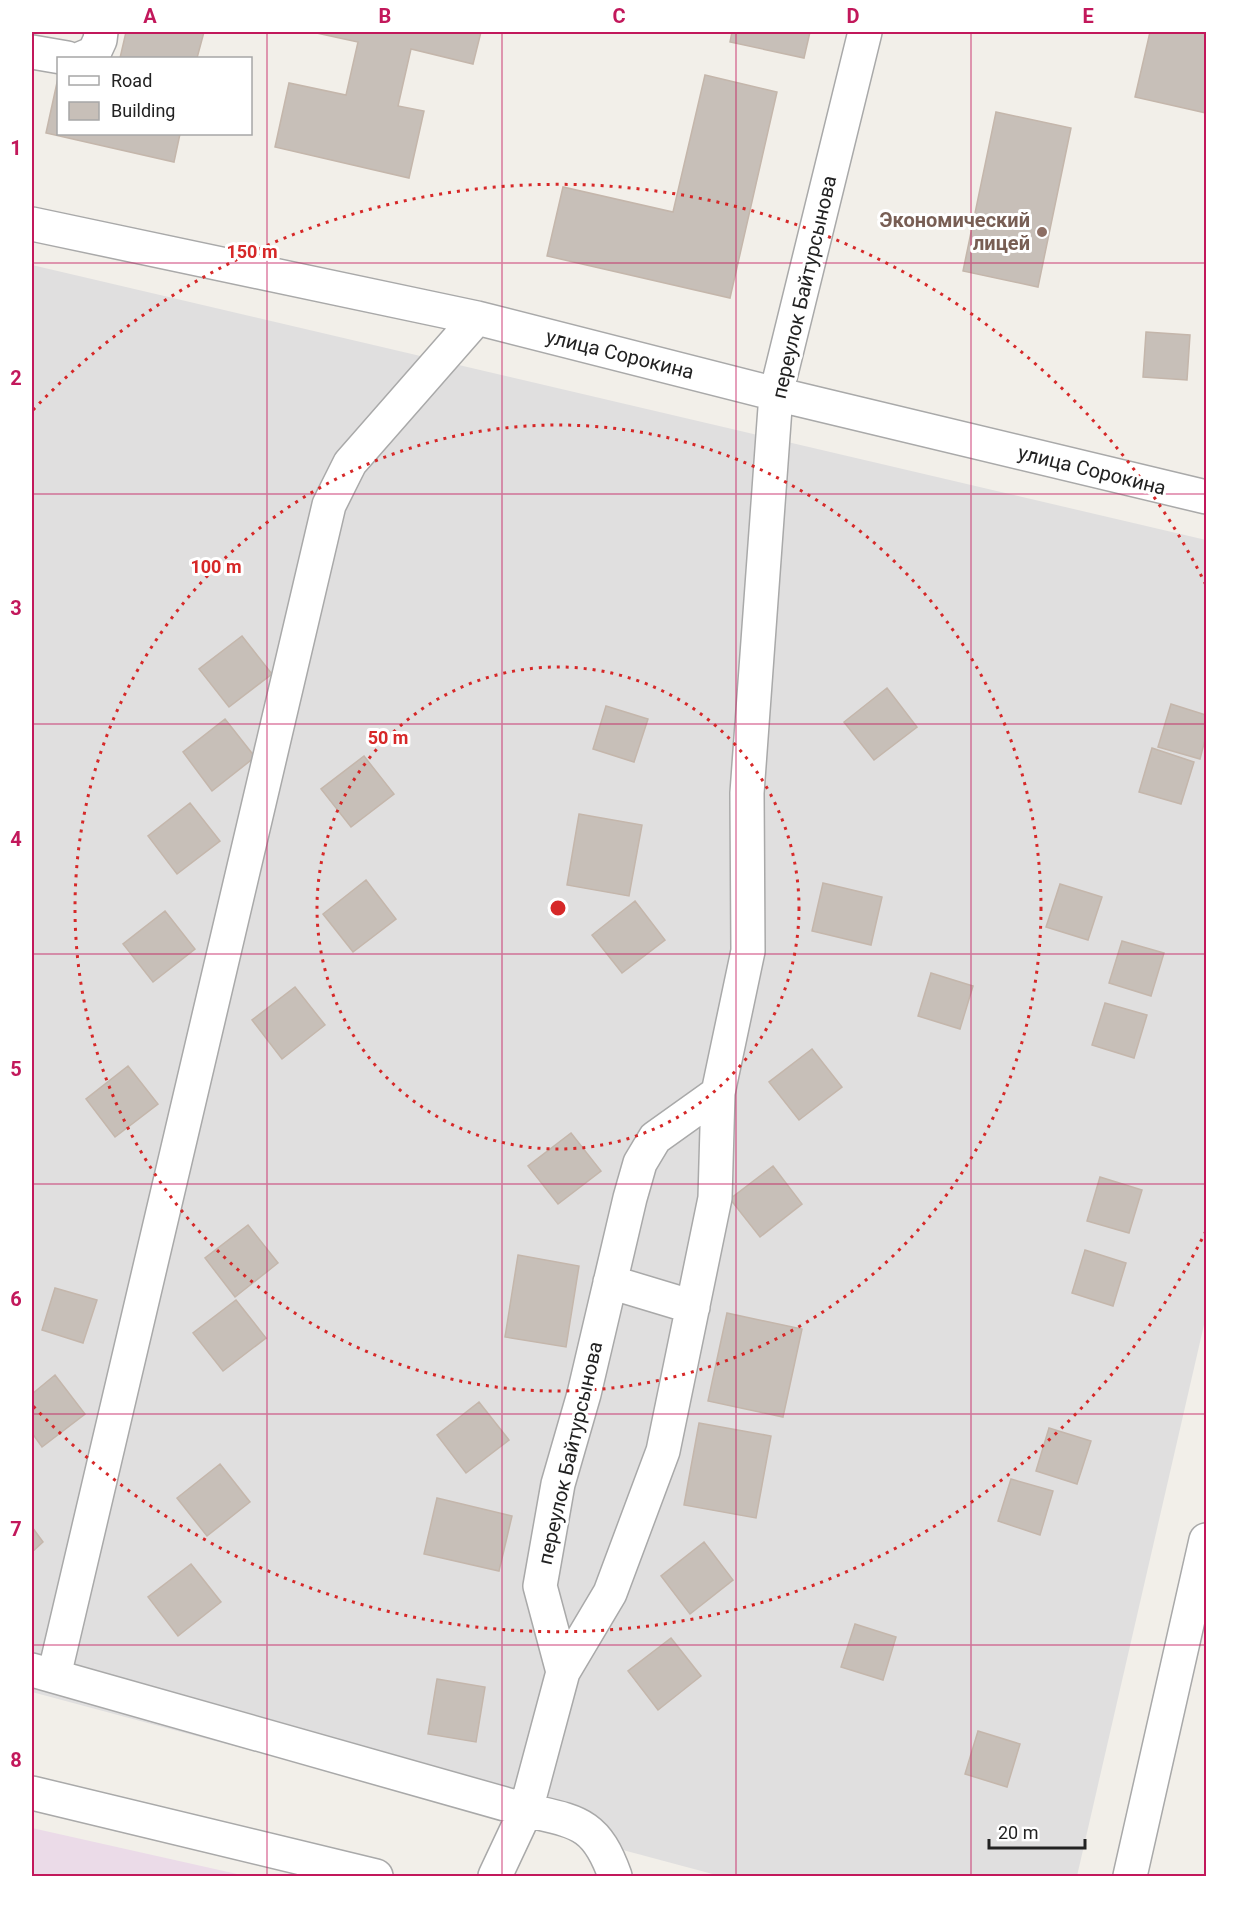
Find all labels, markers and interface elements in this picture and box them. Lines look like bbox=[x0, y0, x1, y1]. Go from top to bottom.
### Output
text: A bbox=[143, 4, 157, 28]
text: B bbox=[379, 4, 391, 28]
text: C bbox=[612, 4, 626, 28]
text: D bbox=[847, 4, 860, 28]
text: E bbox=[1082, 4, 1094, 28]
legend bbox=[57, 57, 252, 135]
text: Road bbox=[111, 70, 152, 91]
text: Building bbox=[111, 100, 175, 121]
text: 1 bbox=[10, 136, 22, 160]
street label: переулок Байтурсынова bbox=[767, 173, 841, 401]
place label: Экономический лицей bbox=[880, 208, 1030, 255]
marker: Экономический лицей bbox=[1035, 225, 1049, 239]
text: 150 m bbox=[226, 241, 278, 262]
street label: улица Сорокина bbox=[543, 324, 697, 384]
text: 2 bbox=[10, 366, 22, 390]
street label: улица Сорокина bbox=[1015, 440, 1169, 500]
text: 100 m bbox=[190, 556, 242, 577]
text: 3 bbox=[10, 596, 22, 620]
text: 50 m bbox=[368, 727, 408, 748]
text: 4 bbox=[10, 827, 22, 851]
centre of rings bbox=[548, 898, 568, 918]
text: 5 bbox=[10, 1057, 22, 1081]
text: 6 bbox=[10, 1287, 22, 1311]
street label: переулок Байтурсынова bbox=[533, 1339, 607, 1567]
text: 7 bbox=[10, 1517, 22, 1541]
text: 8 bbox=[10, 1748, 22, 1772]
scale bar bbox=[989, 1812, 1085, 1850]
text: 20 m bbox=[998, 1822, 1038, 1843]

